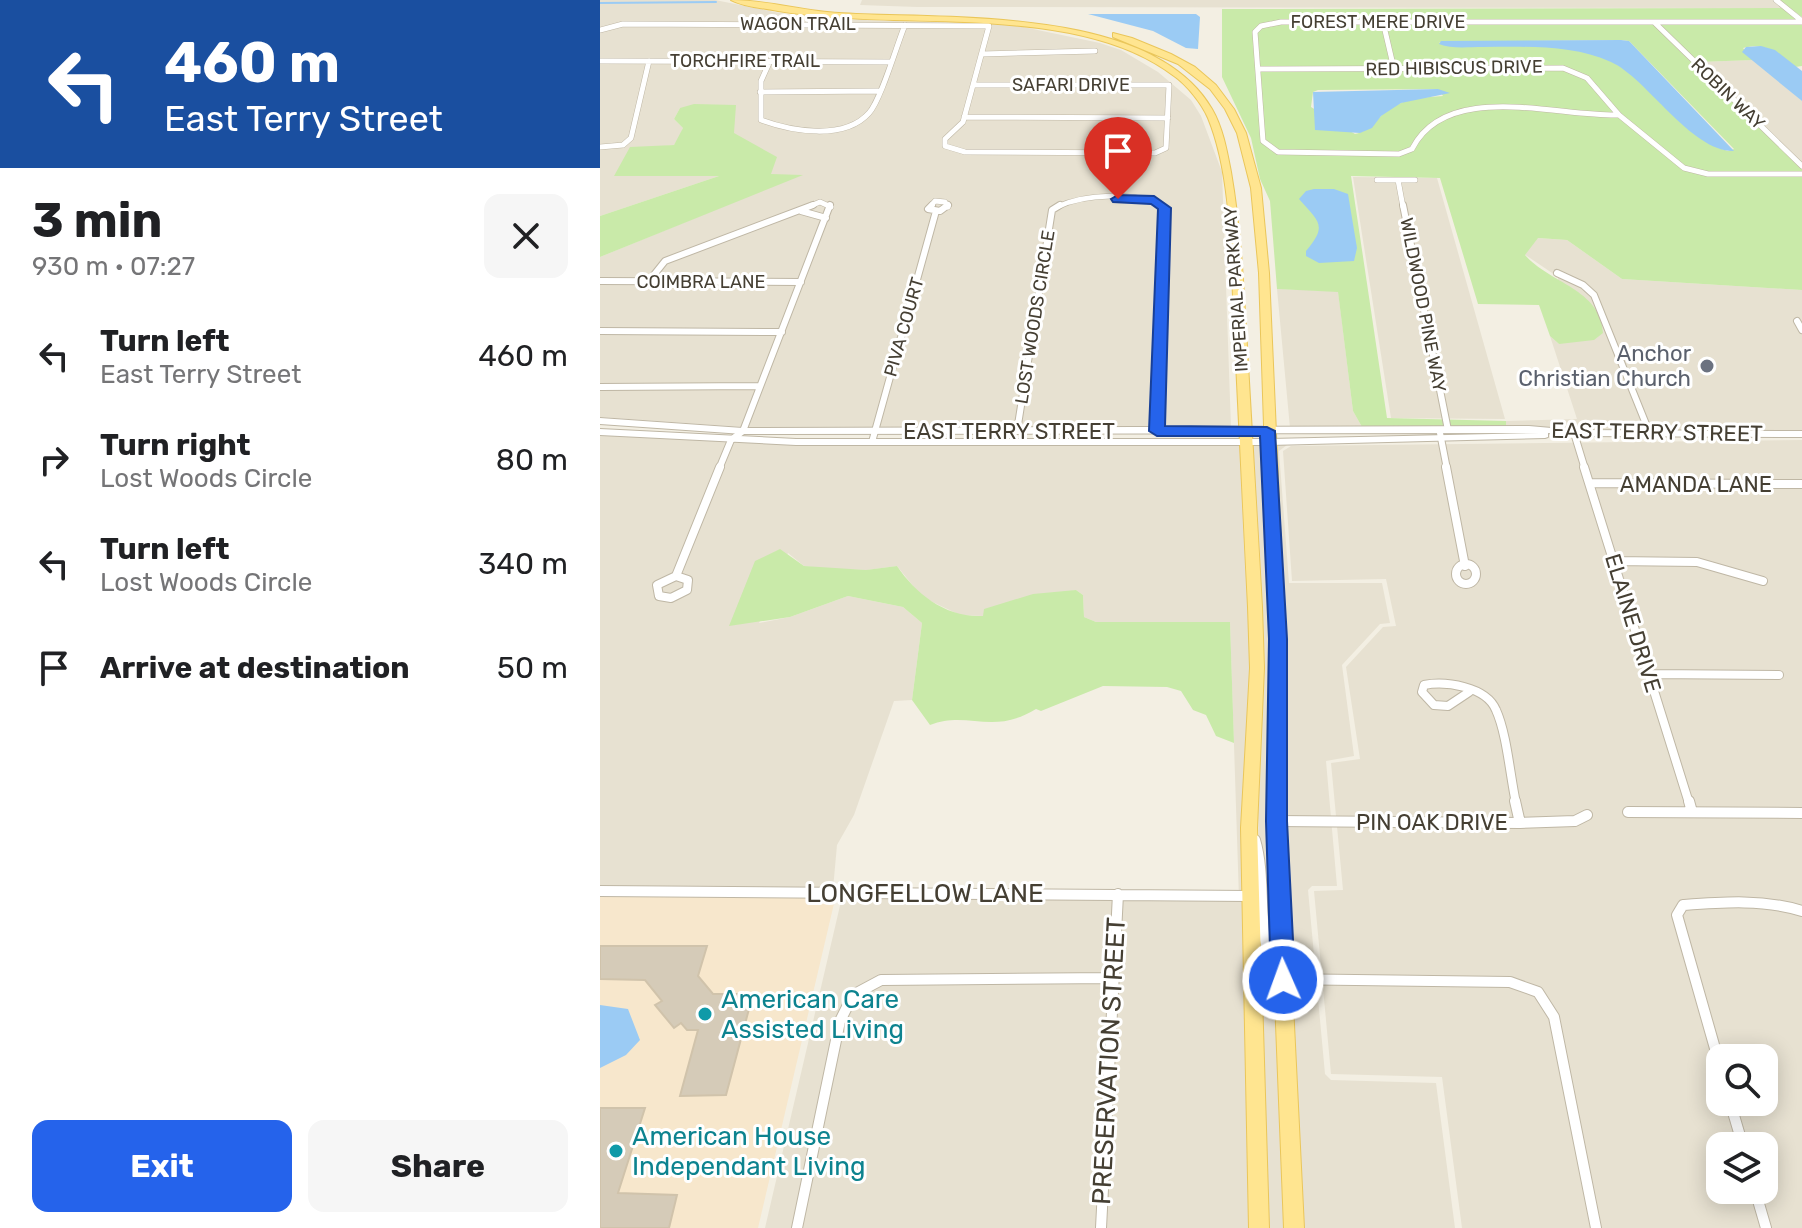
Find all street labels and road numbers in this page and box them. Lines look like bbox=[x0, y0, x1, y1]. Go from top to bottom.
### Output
street label: FOREST MERE DRIVE bbox=[1291, 11, 1465, 33]
street label: WAGON TRAIL bbox=[740, 13, 856, 35]
street label: TORCHFIRE TRAIL bbox=[670, 50, 820, 72]
street label: ROBIN WAY bbox=[1687, 53, 1770, 135]
street label: RED HIBISCUS DRIVE bbox=[1365, 55, 1543, 81]
street label: SAFARI DRIVE bbox=[1012, 74, 1130, 96]
street label: IMPERIAL PARKWAY bbox=[1219, 205, 1253, 373]
street label: WILDWOOD PINE WAY bbox=[1395, 216, 1451, 395]
street label: LOST WOODS CIRCLE bbox=[1010, 229, 1060, 405]
street label: COIMBRA LANE bbox=[637, 271, 765, 293]
street label: PIVA COURT bbox=[879, 275, 929, 379]
street label: EAST TERRY STREET bbox=[1551, 417, 1763, 447]
street label: EAST TERRY STREET bbox=[903, 418, 1115, 445]
street label: AMANDA LANE bbox=[1620, 471, 1772, 498]
street label: ELAINE DRIVE bbox=[1599, 550, 1667, 696]
street label: PIN OAK DRIVE bbox=[1356, 809, 1508, 836]
street label: LONGFELLOW LANE bbox=[806, 878, 1044, 909]
street label: PRESERVATION STREET bbox=[1086, 916, 1132, 1206]

